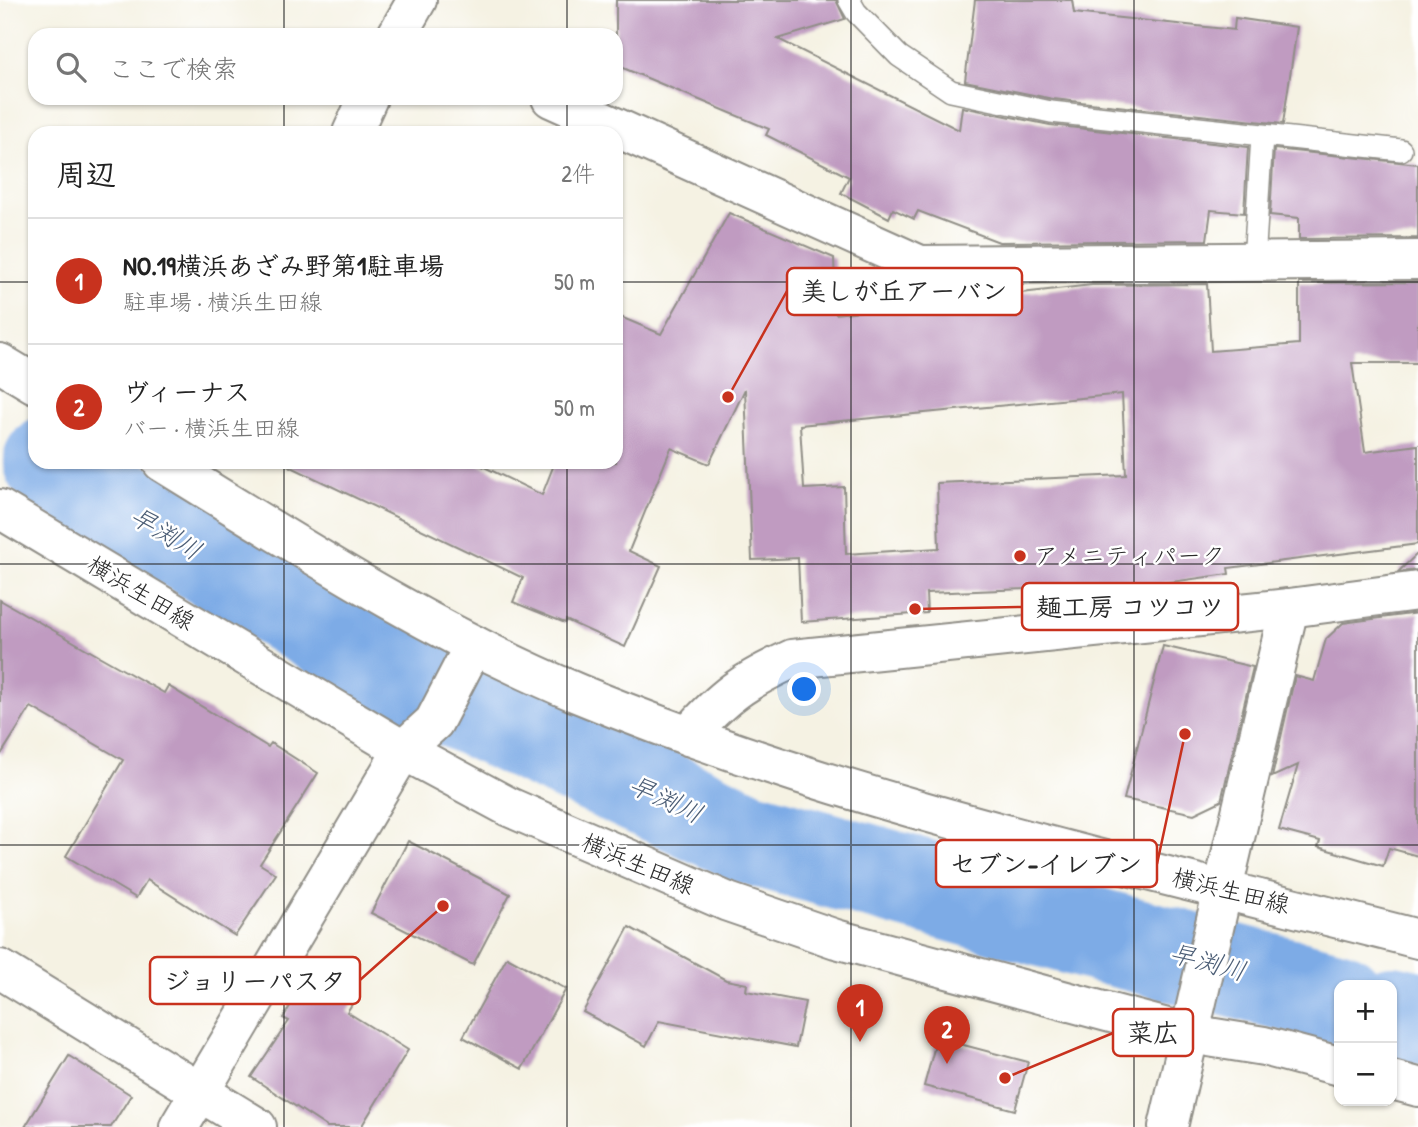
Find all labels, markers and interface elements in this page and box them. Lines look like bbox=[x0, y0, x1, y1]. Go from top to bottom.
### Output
search box bbox=[28, 28, 623, 105]
icon: search bbox=[52, 48, 90, 86]
text: ここで検索 bbox=[108, 51, 238, 86]
text: 周辺 bbox=[56, 154, 116, 194]
text: 2件 bbox=[561, 158, 595, 189]
text: NO.19横浜あざみ野第1駐車場 bbox=[123, 248, 445, 283]
text: 1 bbox=[75, 266, 83, 297]
text: 50 m bbox=[554, 266, 595, 297]
callout: 美しが丘アーバン bbox=[787, 268, 1022, 315]
text: 美しが丘アーバン bbox=[801, 273, 1007, 308]
text: 駐車場 · 横浜生田線 bbox=[123, 286, 322, 317]
text: ヴィーナス bbox=[123, 374, 250, 409]
text: 2 bbox=[74, 392, 84, 423]
text: 50 m bbox=[554, 392, 595, 423]
text: バー · 横浜生田線 bbox=[123, 412, 299, 443]
water label: 早渕川 bbox=[124, 497, 209, 568]
place label: アメニティパーク bbox=[1034, 539, 1225, 571]
street label: 横浜生田線 bbox=[82, 548, 201, 637]
marker: アメニティパーク bbox=[1012, 548, 1028, 564]
callout: 麺工房 コツコツ bbox=[1022, 583, 1238, 630]
text: 麺工房 コツコツ bbox=[1036, 589, 1224, 624]
your location bbox=[787, 672, 821, 706]
water label: 早渕川 bbox=[623, 766, 709, 831]
street label: 横浜生田線 bbox=[577, 825, 700, 901]
callout: セブン-イレブン bbox=[936, 840, 1157, 887]
text: セブン-イレブン bbox=[950, 846, 1142, 881]
street label: 横浜生田線 bbox=[1169, 860, 1293, 920]
water label: 早渕川 bbox=[1166, 935, 1250, 989]
callout: ジョリーパスタ bbox=[150, 957, 360, 1004]
text: ジョリーパスタ bbox=[164, 963, 346, 998]
map controls bbox=[1334, 980, 1397, 1106]
button: + bbox=[1334, 980, 1397, 1043]
pin: 1 bbox=[837, 984, 883, 1042]
pin: 2 bbox=[924, 1006, 970, 1064]
callout: 菜広 bbox=[1113, 1009, 1193, 1056]
text: 菜広 bbox=[1127, 1015, 1179, 1050]
button: − bbox=[1334, 1043, 1397, 1106]

